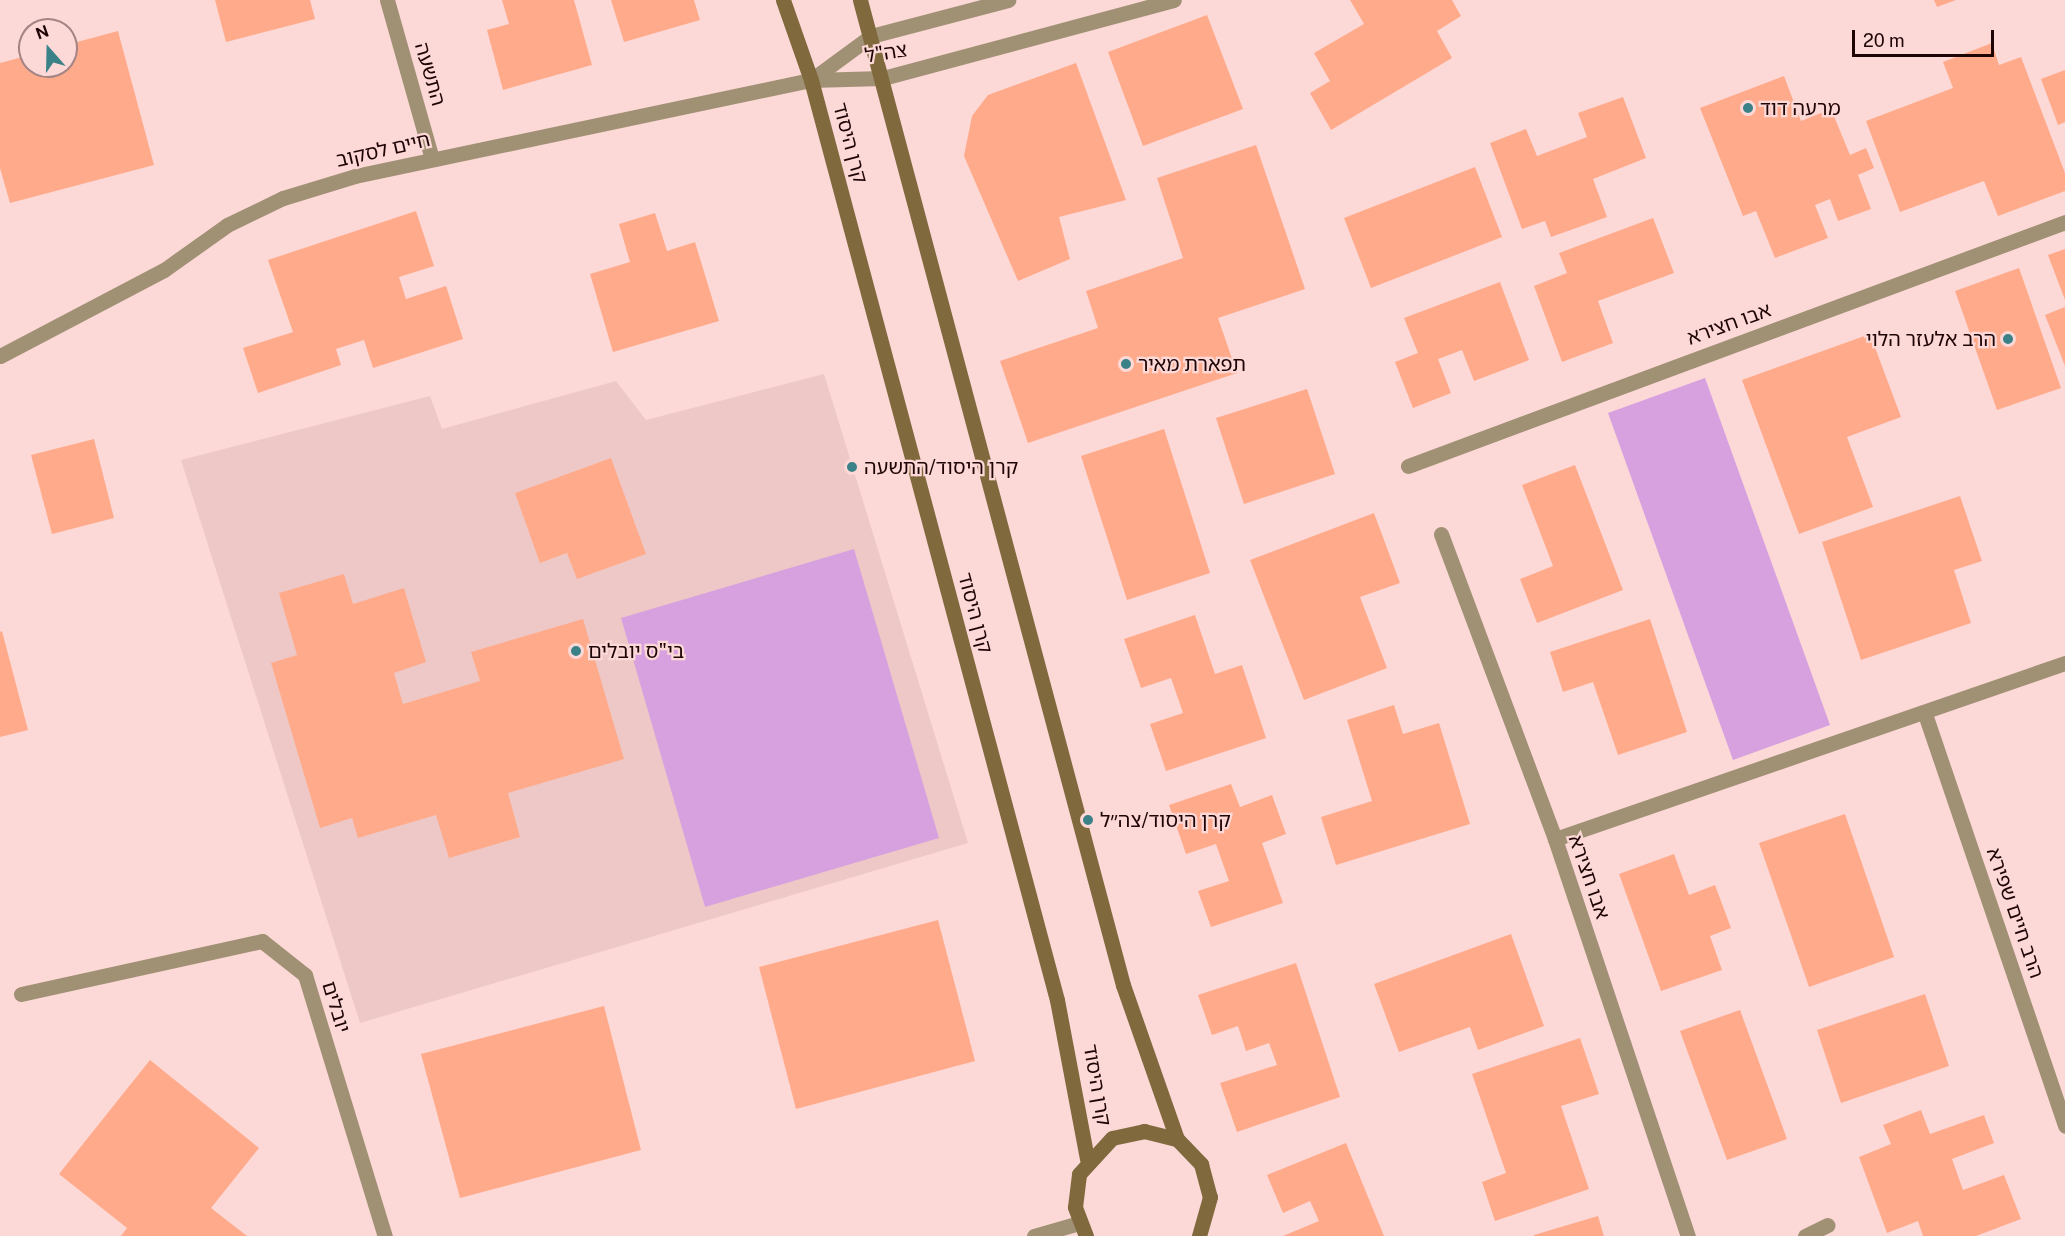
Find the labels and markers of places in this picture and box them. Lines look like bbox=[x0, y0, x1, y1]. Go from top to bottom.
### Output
place label: מרעה דוד bbox=[1760, 96, 1841, 120]
marker: מרעה דוד bbox=[1741, 101, 1755, 115]
place label: הרב אלעזר הלוי bbox=[1866, 327, 1996, 351]
marker: הרב אלעזר הלוי bbox=[2001, 332, 2015, 346]
place label: תפארת מאיר bbox=[1138, 352, 1246, 376]
marker: תפארת מאיר bbox=[1119, 357, 1133, 371]
place label: קרן היסוד/התשעה bbox=[864, 455, 1018, 479]
marker: קרן היסוד/התשעה bbox=[845, 460, 859, 474]
place label: בי"ס יובלים bbox=[588, 639, 684, 663]
marker: בי"ס יובלים bbox=[569, 644, 583, 658]
place label: קרן היסוד/צה״ל bbox=[1100, 808, 1231, 832]
marker: קרן היסוד/צה״ל bbox=[1081, 813, 1095, 827]

